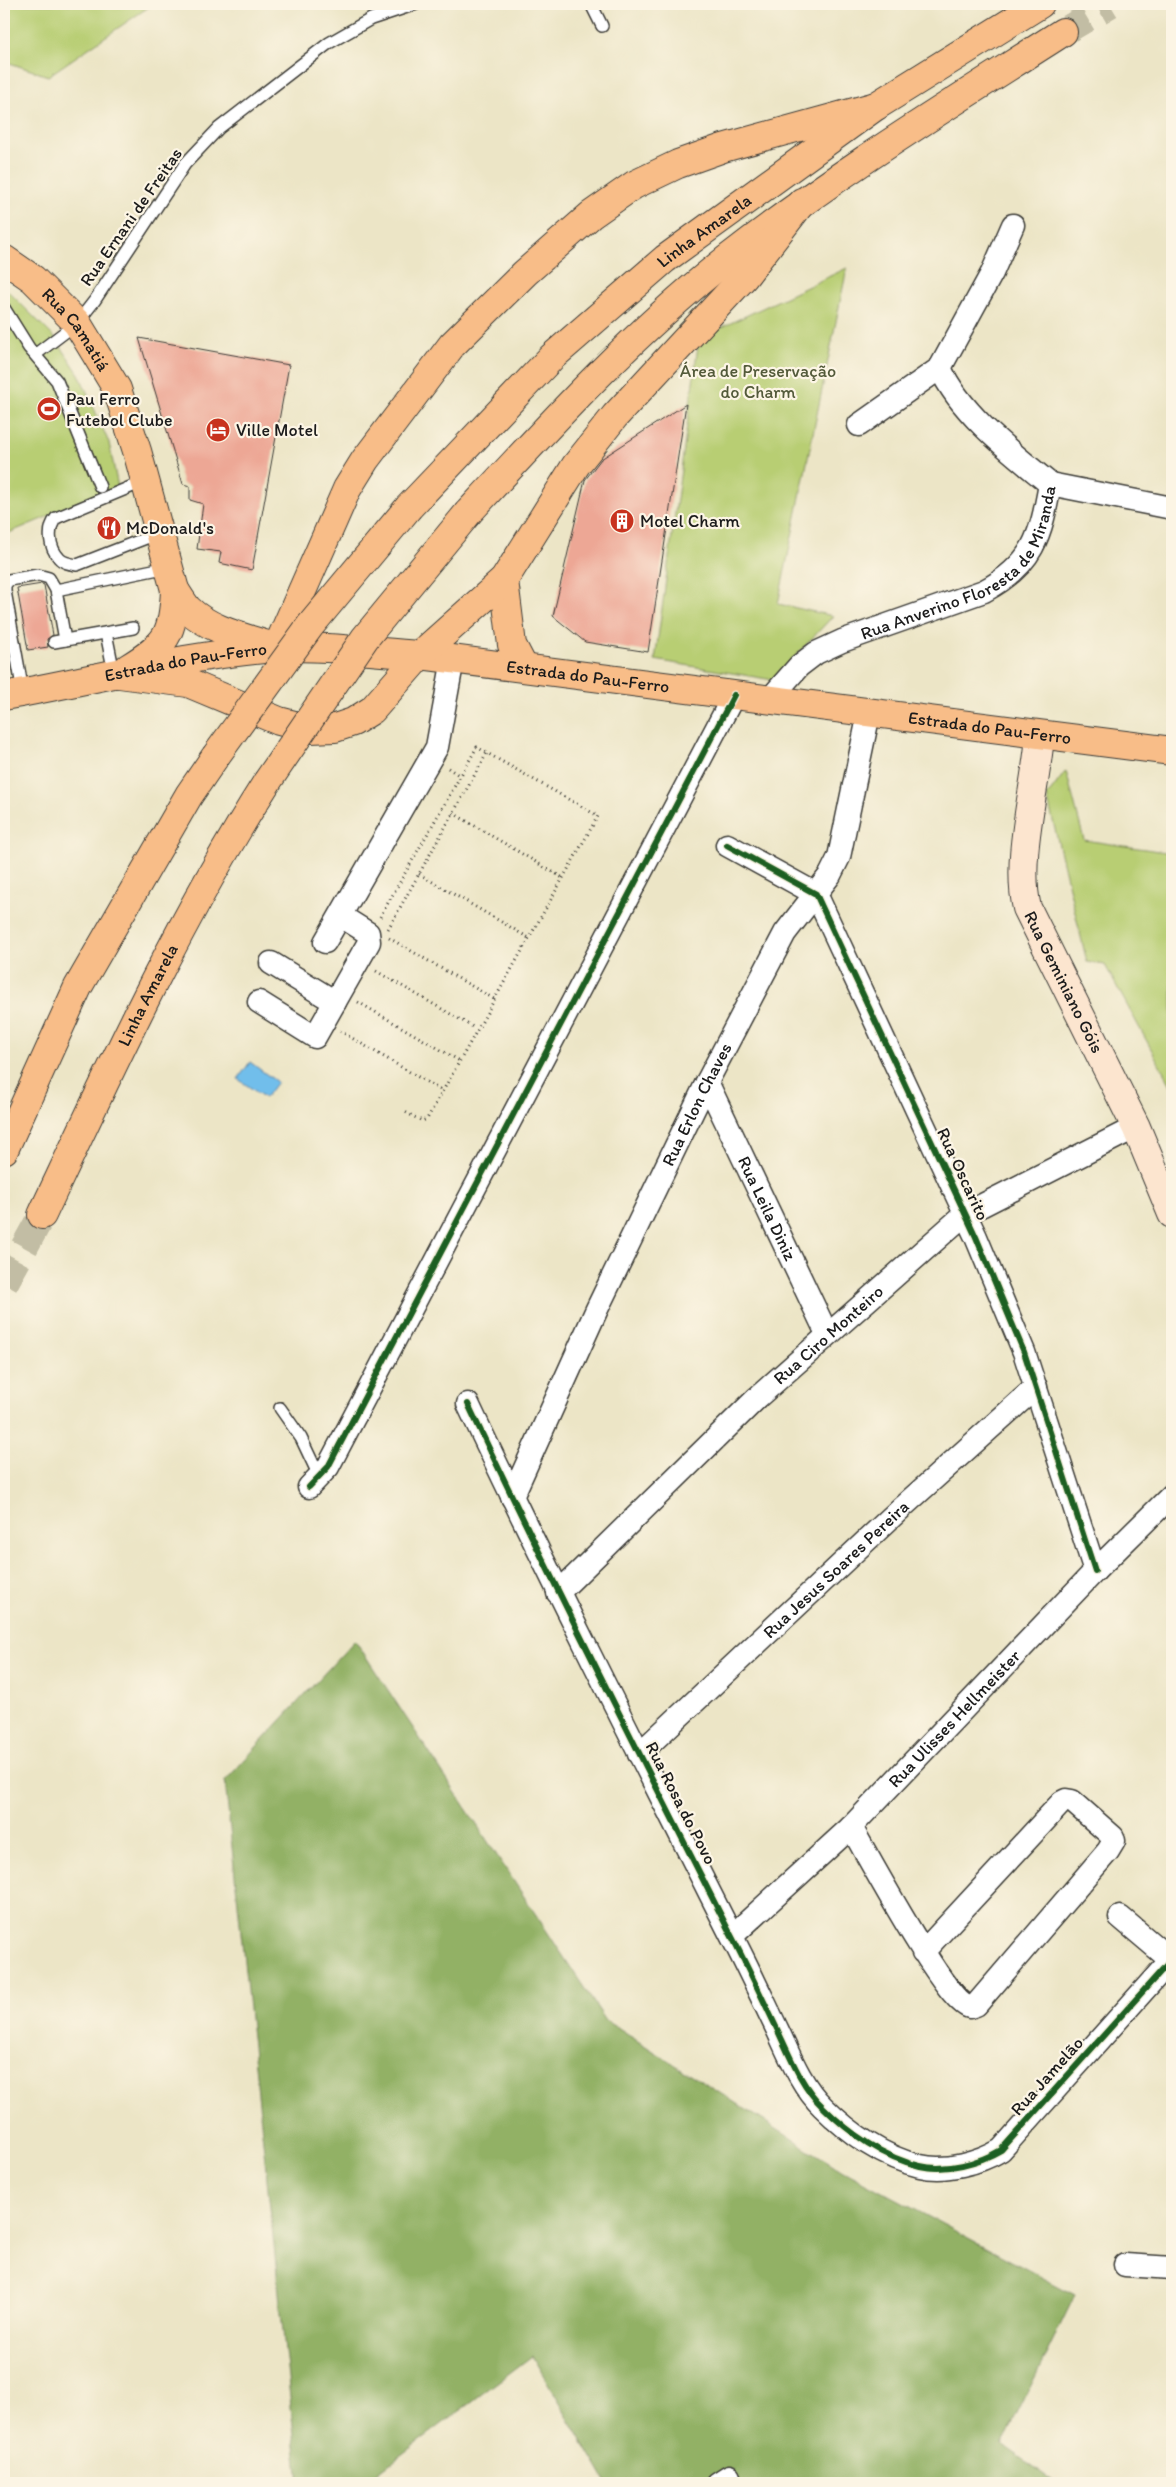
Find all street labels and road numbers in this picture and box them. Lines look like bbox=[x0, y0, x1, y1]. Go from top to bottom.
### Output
street label: Rua Ernani de Freitas bbox=[75, 144, 187, 290]
street label: Linha Amarela bbox=[652, 189, 756, 272]
street label: Rua Camatiá bbox=[37, 283, 115, 376]
street label: Rua Anverino Floresta de Miranda bbox=[857, 483, 1061, 645]
street label: Estrada do Pau-Ferro bbox=[103, 638, 268, 687]
street label: Estrada do Pau-Ferro bbox=[505, 655, 671, 698]
street label: Estrada do Pau-Ferro bbox=[907, 706, 1073, 749]
street label: Rua Geminiano Góis bbox=[1019, 907, 1108, 1057]
street label: Linha Amarela bbox=[113, 940, 183, 1050]
street label: Rua Erlon Chaves bbox=[657, 1039, 737, 1170]
street label: Rua Oscarito bbox=[932, 1124, 994, 1224]
street label: Rua Leila Diniz bbox=[733, 1153, 802, 1265]
street label: Rua Ciro Monteiro bbox=[769, 1280, 888, 1389]
street label: Rua Jesus Soares Pereira bbox=[758, 1495, 914, 1643]
street label: Rua Ulisses Hellmeister bbox=[883, 1644, 1026, 1792]
street label: Rua Rosa do Povo bbox=[640, 1738, 722, 1868]
street label: Rua Jamelão bbox=[1006, 2032, 1088, 2120]

